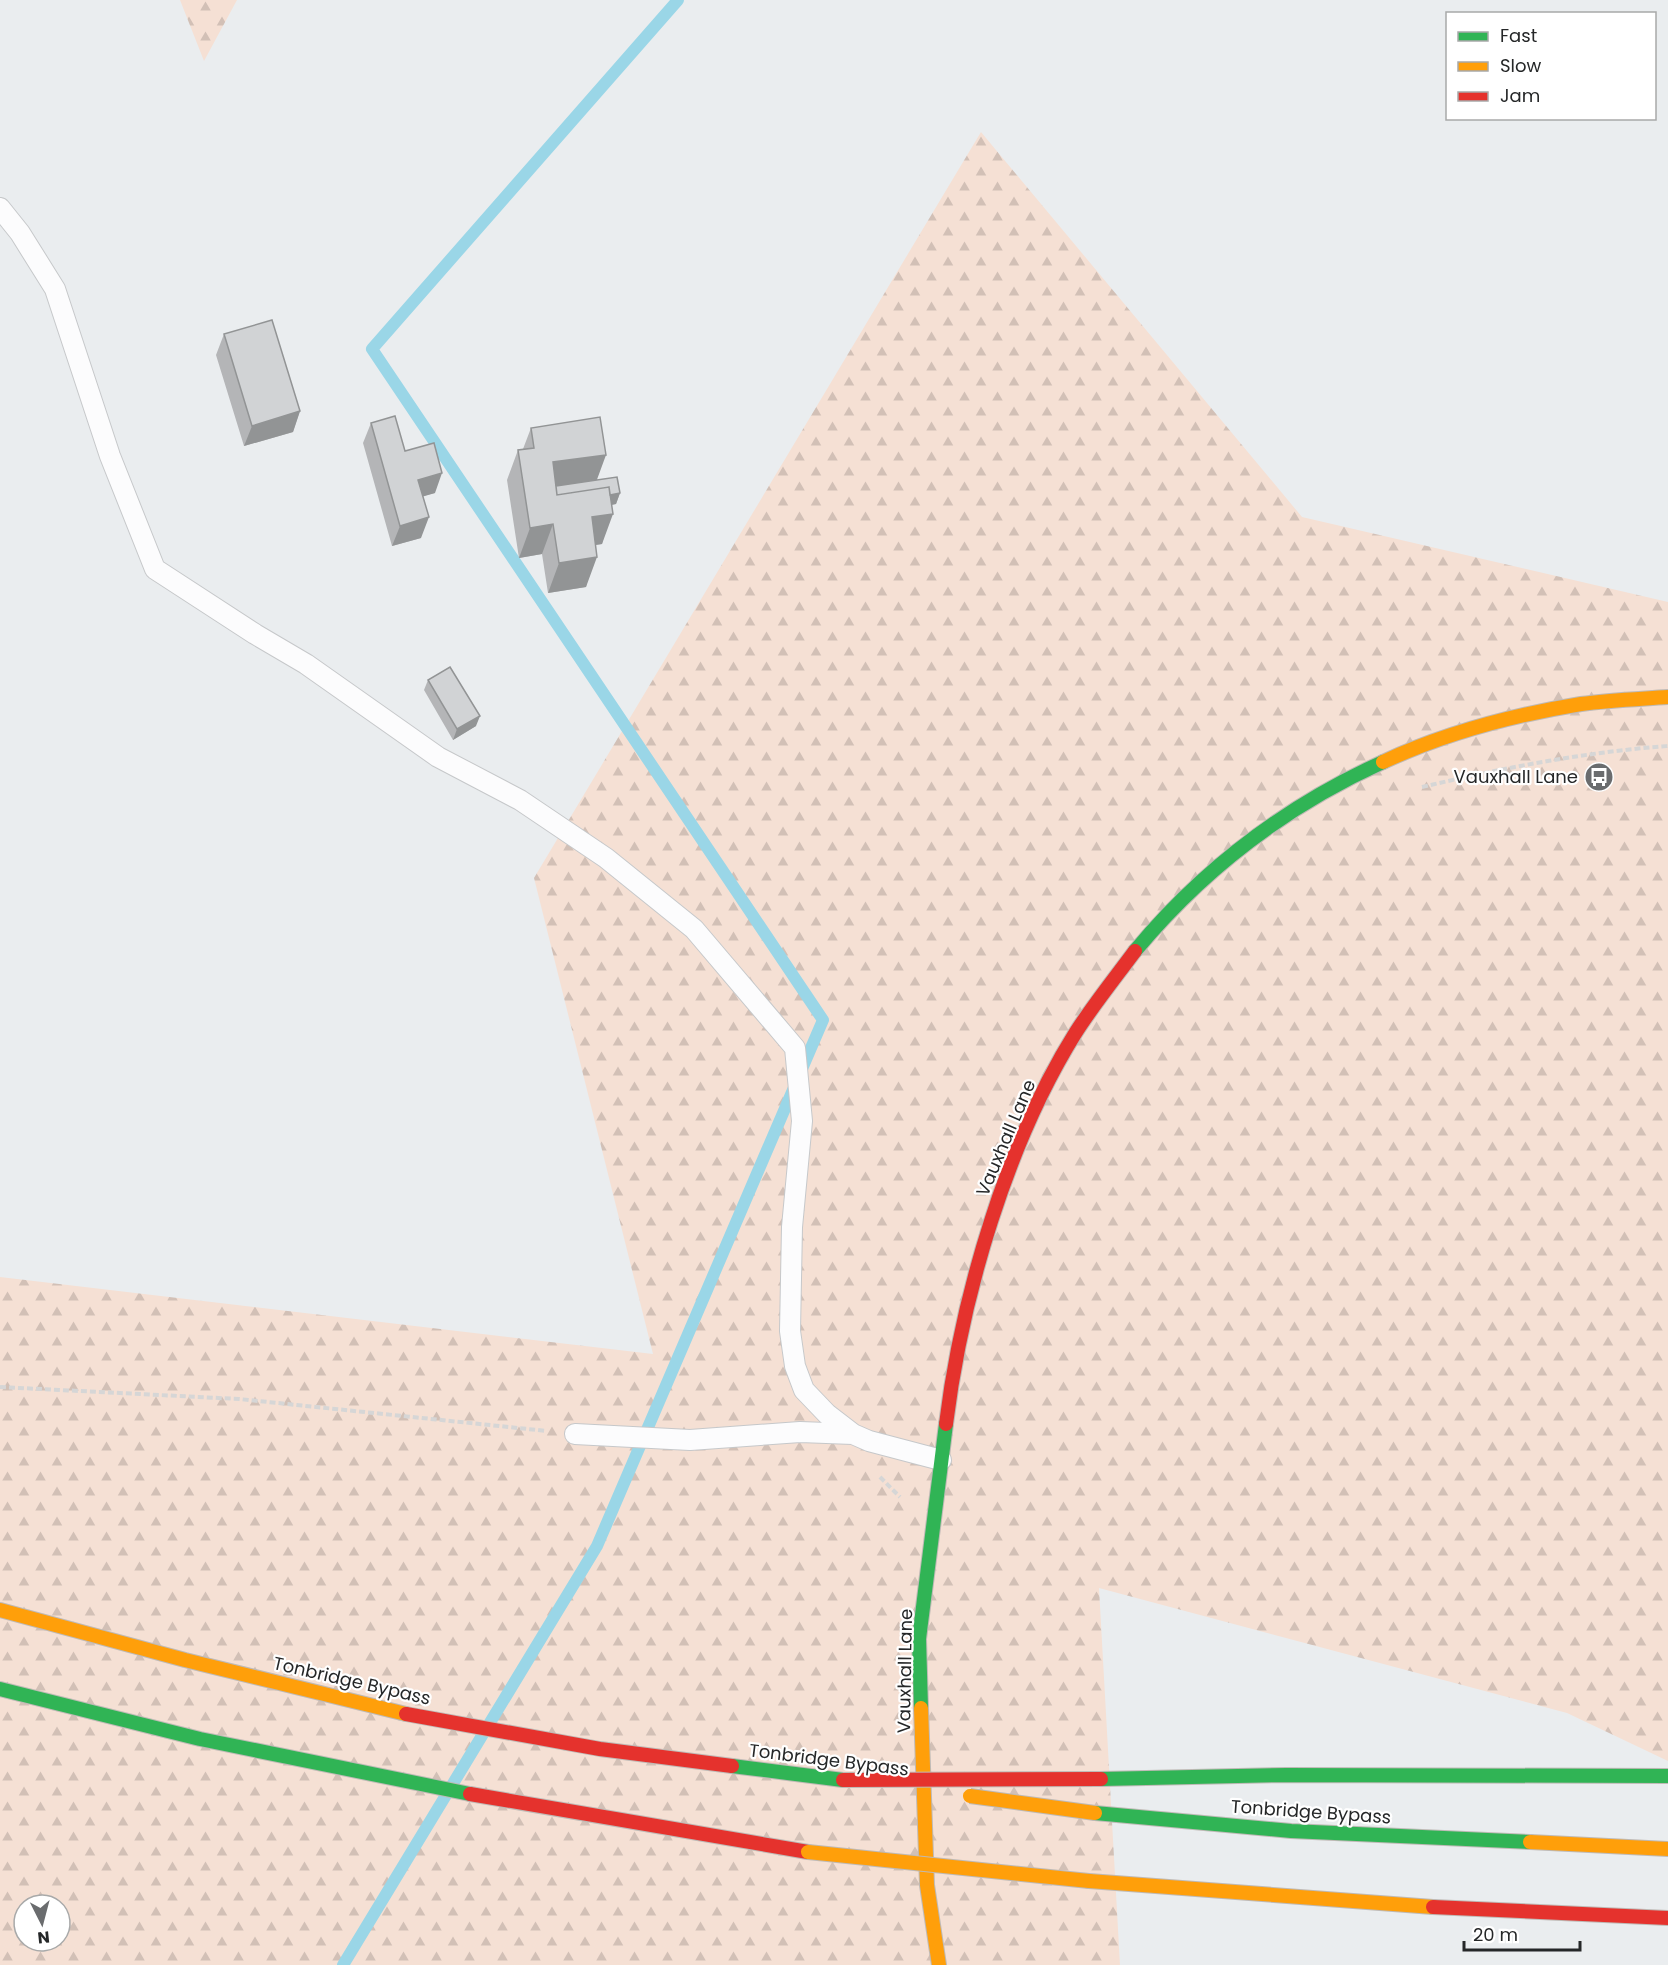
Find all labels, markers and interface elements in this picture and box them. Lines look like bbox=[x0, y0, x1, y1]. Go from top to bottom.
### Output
legend bbox=[1446, 12, 1656, 120]
text: Fast bbox=[1500, 23, 1537, 48]
text: Slow bbox=[1500, 53, 1542, 78]
text: Jam bbox=[1500, 83, 1540, 108]
bus stop icon: Vauxhall Lane bbox=[1583, 761, 1615, 793]
place label: Vauxhall Lane bbox=[1454, 764, 1578, 789]
street label: Vauxhall Lane bbox=[970, 1076, 1041, 1200]
street label: Vauxhall Lane bbox=[891, 1609, 918, 1733]
street label: Tonbridge Bypass bbox=[271, 1650, 433, 1711]
street label: Tonbridge Bypass bbox=[748, 1737, 910, 1782]
street label: Tonbridge Bypass bbox=[1230, 1793, 1392, 1830]
north arrow bbox=[12, 1893, 72, 1953]
scale bar bbox=[1464, 1914, 1580, 1952]
text: 20 m bbox=[1473, 1922, 1518, 1947]
text: N bbox=[36, 1925, 51, 1949]

